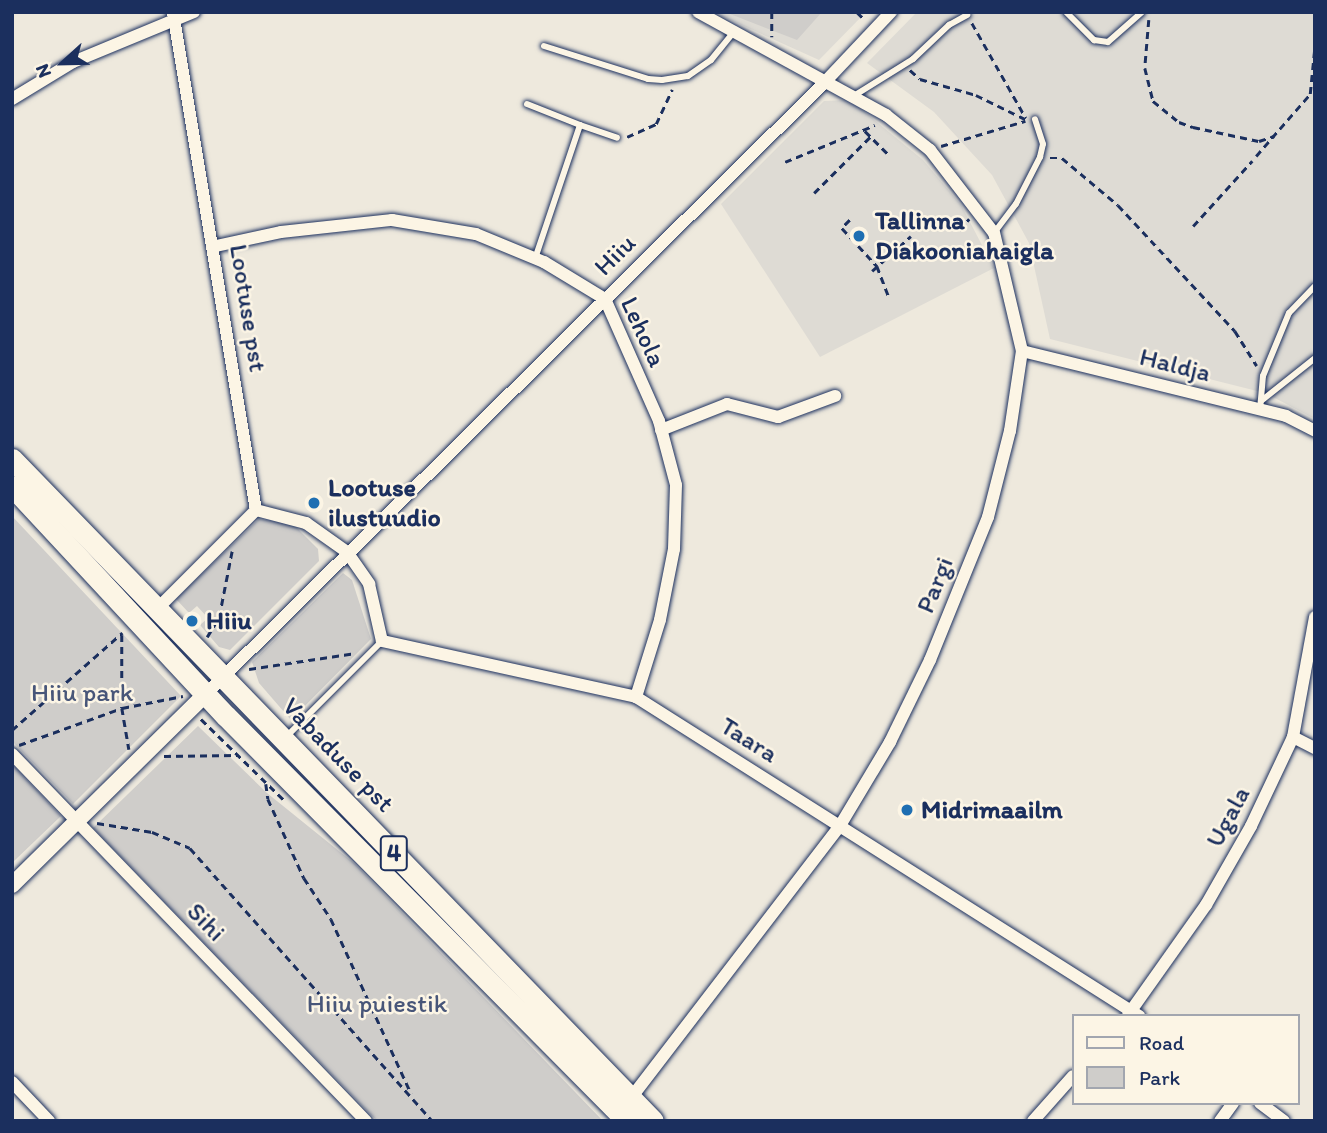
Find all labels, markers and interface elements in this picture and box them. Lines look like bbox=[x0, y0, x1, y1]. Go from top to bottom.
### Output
north arrow bbox=[28, 28, 98, 98]
text: N bbox=[30, 61, 56, 81]
place label: Tallinna Diakooniahaigla bbox=[875, 205, 1054, 266]
marker: Tallinna Diakooniahaigla bbox=[849, 226, 869, 246]
street label: Hiiu bbox=[588, 228, 642, 282]
street label: Lootuse pst bbox=[223, 242, 273, 374]
street label: Lehola bbox=[613, 292, 673, 372]
street label: Haldja bbox=[1136, 341, 1214, 389]
place label: Lootuse ilustuudio bbox=[328, 472, 441, 534]
marker: Lootuse ilustuudio bbox=[306, 495, 322, 511]
street label: Pargi bbox=[910, 552, 960, 618]
place label: Hiiu bbox=[206, 605, 252, 637]
marker: Hiiu bbox=[184, 613, 200, 629]
park label: Hiiu park bbox=[31, 677, 133, 709]
street label: Vabaduse pst bbox=[276, 691, 400, 819]
street label: Taara bbox=[714, 710, 784, 770]
street label: Ugala bbox=[1199, 781, 1257, 853]
place label: Midrimaailm bbox=[921, 794, 1063, 826]
marker: Midrimaailm bbox=[899, 802, 915, 818]
road number: 4 bbox=[378, 832, 410, 874]
street label: Sihi bbox=[180, 896, 232, 948]
park label: Hiiu puiestik bbox=[307, 988, 447, 1020]
legend bbox=[1072, 1014, 1299, 1105]
text: Road bbox=[1139, 1030, 1184, 1055]
text: Park bbox=[1139, 1065, 1180, 1090]

